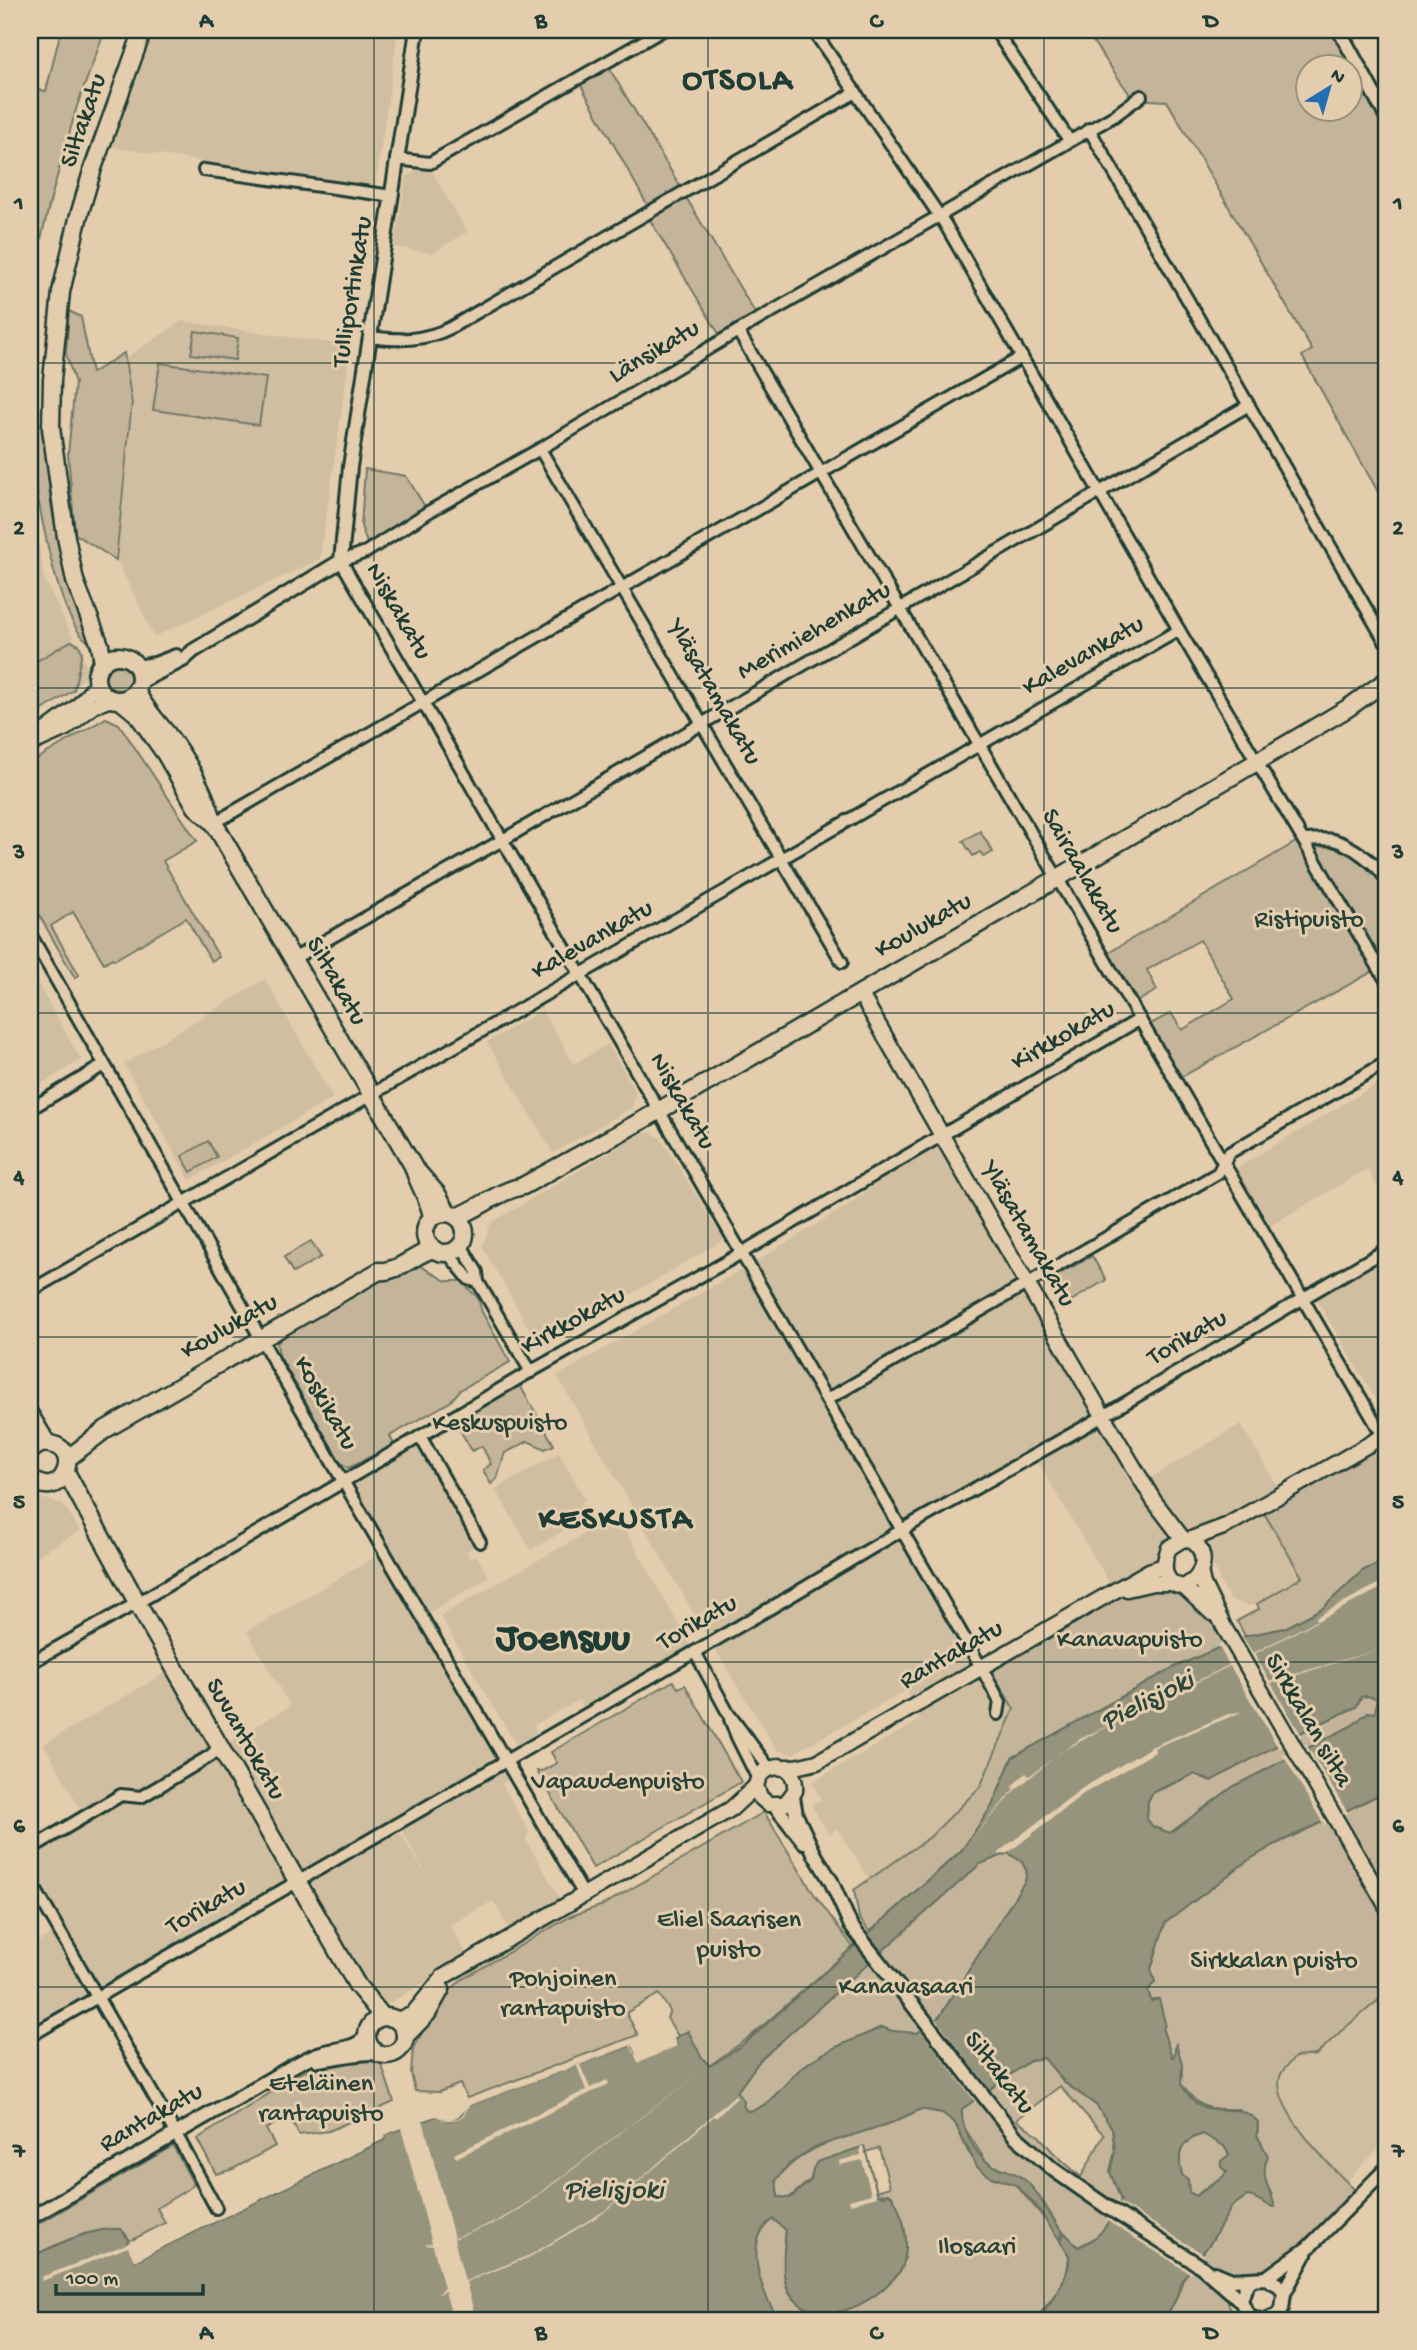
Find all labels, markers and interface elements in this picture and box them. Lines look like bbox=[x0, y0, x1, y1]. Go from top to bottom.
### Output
text: A bbox=[198, 9, 214, 36]
text: B bbox=[534, 9, 548, 36]
text: C bbox=[870, 9, 885, 36]
text: D bbox=[1202, 9, 1220, 36]
north arrow bbox=[1294, 52, 1364, 122]
district label: OTSOLA bbox=[682, 63, 794, 101]
text: N bbox=[1325, 64, 1349, 90]
street label: Siltakatu bbox=[55, 70, 115, 172]
text: 1 bbox=[13, 191, 24, 218]
text: 1 bbox=[1392, 191, 1403, 218]
street label: Tulliportinkatu bbox=[326, 214, 381, 372]
street label: Länsikatu bbox=[604, 314, 706, 392]
text: 2 bbox=[13, 516, 25, 543]
text: 2 bbox=[1392, 516, 1404, 543]
street label: Niskakatu bbox=[357, 558, 437, 666]
street label: Merimiehenkatu bbox=[733, 575, 897, 689]
street label: Kalevankatu bbox=[1018, 610, 1150, 704]
street label: Yläsatamakatu bbox=[658, 613, 767, 771]
street label: Sairaalakatu bbox=[1033, 804, 1129, 940]
text: 3 bbox=[12, 840, 25, 867]
text: 3 bbox=[1391, 840, 1404, 867]
street label: Koulukatu bbox=[870, 887, 978, 967]
street label: Kalevankatu bbox=[527, 894, 659, 988]
park label: Ristipuisto bbox=[1254, 906, 1364, 937]
street label: Siltakatu bbox=[297, 932, 373, 1032]
street label: Kirkkokatu bbox=[1007, 995, 1121, 1079]
street label: Niskakatu bbox=[641, 1048, 721, 1156]
street label: Yläsatamakatu bbox=[972, 1155, 1081, 1313]
text: 4 bbox=[13, 1165, 25, 1192]
text: 4 bbox=[1392, 1165, 1404, 1192]
street label: Kirkkokatu bbox=[516, 1281, 632, 1363]
street label: Koulukatu bbox=[176, 1288, 284, 1368]
street label: Torikatu bbox=[1141, 1304, 1234, 1375]
street label: Koskikatu bbox=[285, 1351, 363, 1457]
park label: Keskuspuisto bbox=[433, 1409, 568, 1440]
text: 5 bbox=[13, 1490, 25, 1517]
text: 5 bbox=[1392, 1490, 1404, 1517]
district label: KESKUSTA bbox=[538, 1502, 694, 1540]
street label: Torikatu bbox=[651, 1589, 744, 1660]
street label: Rantakatu bbox=[895, 1614, 1009, 1698]
district label: Joensuu bbox=[495, 1617, 630, 1664]
park label: Kanavapuisto bbox=[1057, 1626, 1203, 1657]
street label: Sirkkalan silta bbox=[1256, 1649, 1358, 1795]
water label: Pielisjoki bbox=[1096, 1663, 1203, 1739]
street label: Suvantokatu bbox=[197, 1674, 291, 1806]
park label: Vapaudenpuisto bbox=[530, 1768, 705, 1799]
text: 6 bbox=[13, 1814, 26, 1841]
text: 6 bbox=[1392, 1814, 1405, 1841]
street label: Torikatu bbox=[160, 1873, 253, 1944]
park label: Eliel Saarisen puisto bbox=[657, 1906, 802, 1967]
park label: Sirkkalan puisto bbox=[1190, 1947, 1358, 1978]
park label: Pohjoinen rantapuisto bbox=[500, 1965, 626, 2026]
park label: Kanavasaari bbox=[839, 1973, 973, 2004]
street label: Siltakatu bbox=[956, 2026, 1040, 2122]
park label: Eteläinen rantapuisto bbox=[258, 2070, 384, 2131]
street label: Rantakatu bbox=[95, 2077, 209, 2161]
text: 7 bbox=[12, 2139, 26, 2166]
text: 7 bbox=[1391, 2139, 1405, 2166]
water label: Pielisjoki bbox=[564, 2175, 667, 2208]
park label: Ilosaari bbox=[938, 2233, 1016, 2264]
scale bar bbox=[56, 2252, 203, 2296]
text: 100 m bbox=[65, 2268, 118, 2293]
text: A bbox=[198, 2321, 214, 2348]
text: B bbox=[534, 2321, 548, 2348]
text: C bbox=[870, 2321, 885, 2348]
text: D bbox=[1202, 2321, 1220, 2348]

